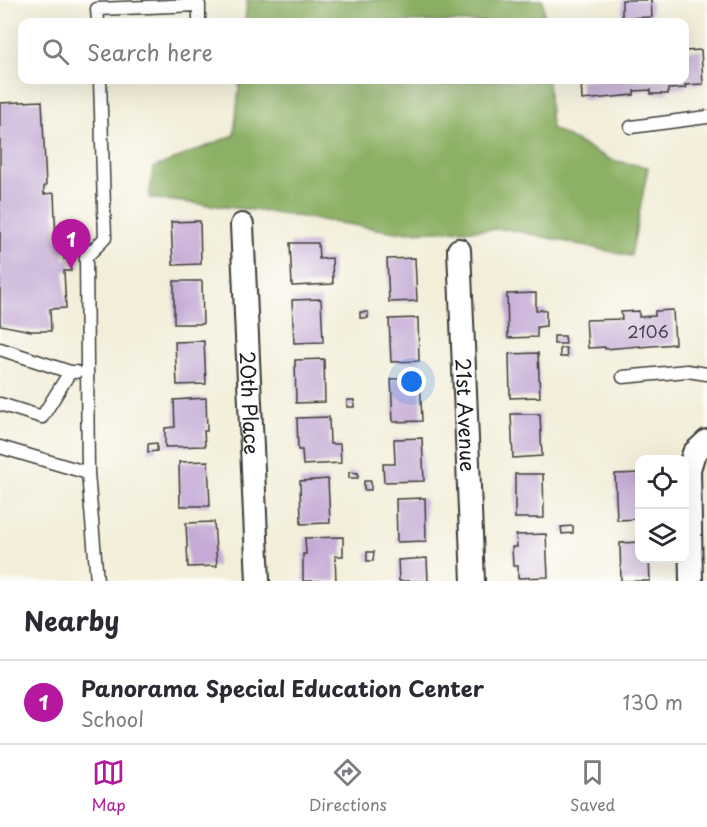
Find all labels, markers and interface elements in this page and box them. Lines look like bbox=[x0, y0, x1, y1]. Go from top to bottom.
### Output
search box bbox=[18, 18, 689, 84]
icon: search bbox=[39, 35, 72, 68]
text: Search here bbox=[87, 35, 213, 68]
pin: 1 bbox=[52, 220, 90, 269]
house number: 2106 bbox=[627, 319, 669, 343]
street label: 20th Place bbox=[233, 351, 267, 455]
street label: 21st Avenue bbox=[449, 357, 483, 473]
your location bbox=[397, 367, 426, 396]
map controls bbox=[635, 455, 689, 563]
button: locate bbox=[635, 455, 689, 509]
button: layers bbox=[635, 509, 689, 563]
text: Nearby bbox=[24, 601, 119, 640]
text: Panorama Special Education Center bbox=[81, 671, 484, 704]
text: 1 bbox=[39, 687, 48, 717]
text: 130 m bbox=[623, 687, 683, 717]
text: School bbox=[81, 704, 144, 734]
tab: Map bbox=[92, 756, 126, 816]
tab: Directions bbox=[309, 756, 387, 816]
tab: Saved bbox=[570, 756, 615, 816]

